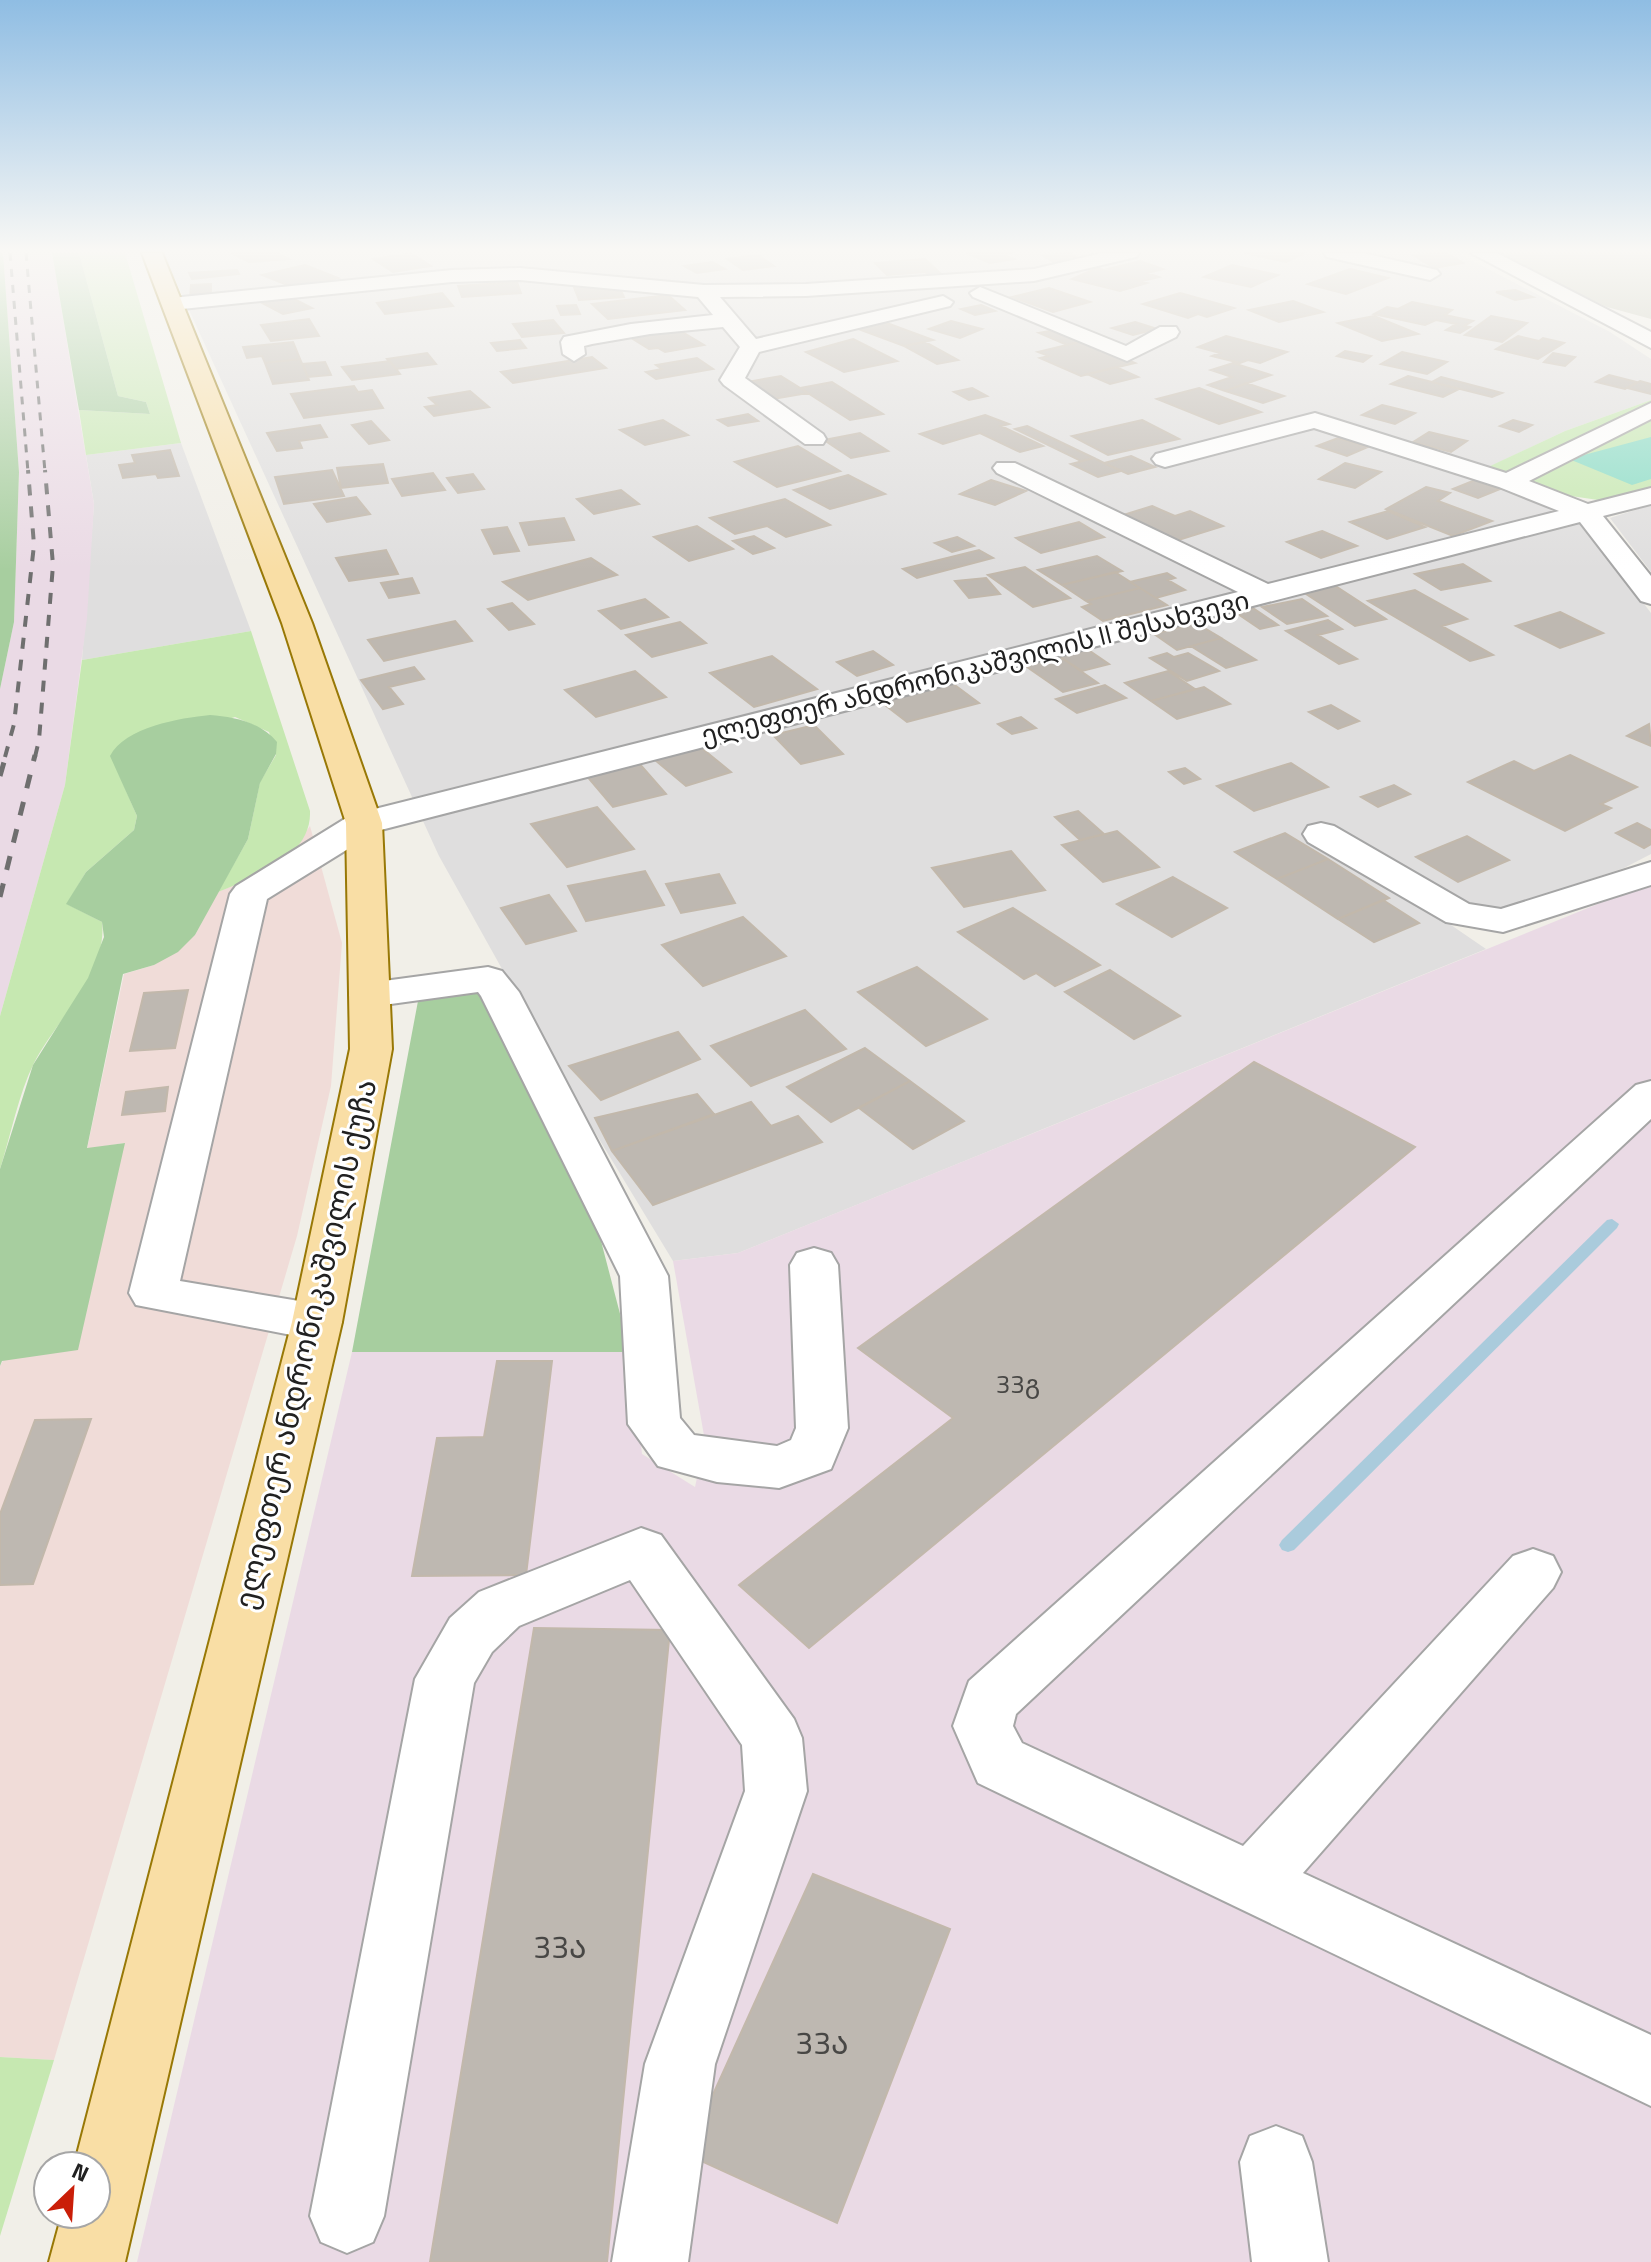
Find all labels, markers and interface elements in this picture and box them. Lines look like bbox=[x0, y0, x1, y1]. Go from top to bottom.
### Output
street label: ელეფთერ ანდრონიკაშვილის II შესახვევი bbox=[697, 580, 1253, 754]
street label: ელეფთერ ანდრონიკაშვილის ქუჩა bbox=[222, 1075, 388, 1613]
house number: 33გ bbox=[996, 1364, 1040, 1403]
house number: 33ა bbox=[533, 1922, 587, 1970]
house number: 33ა bbox=[795, 2018, 849, 2066]
north arrow bbox=[32, 2150, 112, 2230]
text: N bbox=[66, 2153, 95, 2191]

